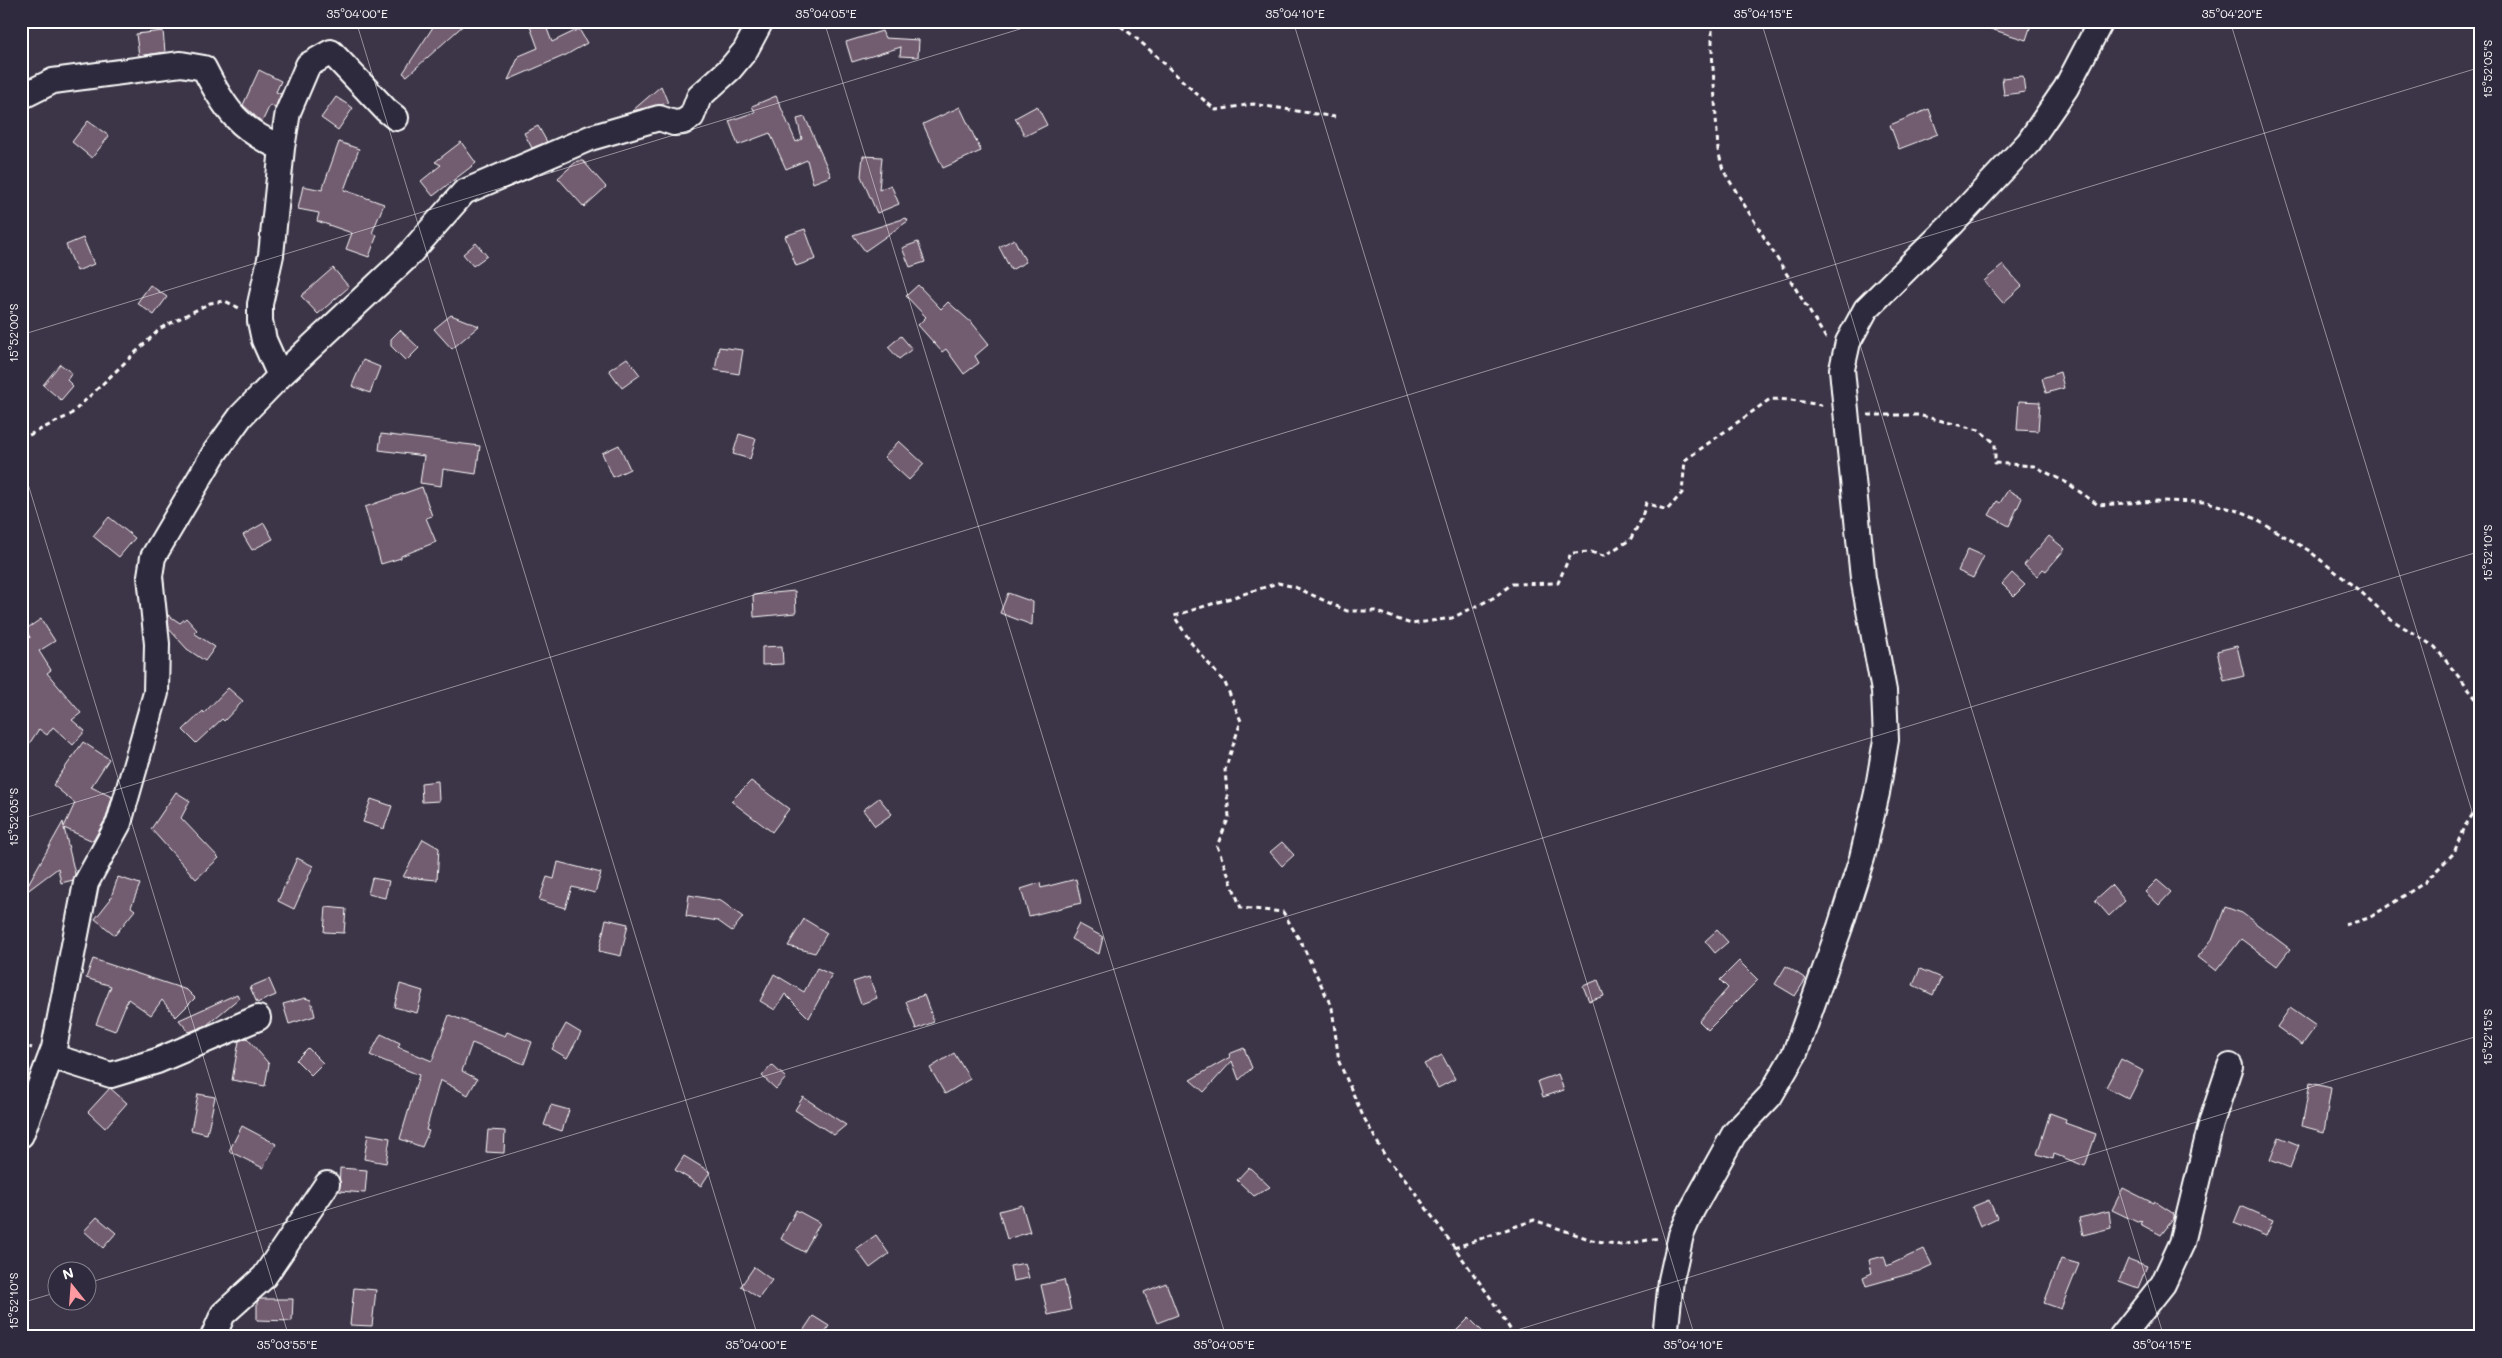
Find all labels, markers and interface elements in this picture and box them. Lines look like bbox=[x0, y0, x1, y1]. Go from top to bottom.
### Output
text: 35°04'00"E bbox=[326, 5, 388, 21]
text: 35°04'05"E bbox=[795, 5, 857, 21]
text: 35°04'10"E bbox=[1265, 5, 1325, 21]
text: 35°04'15"E bbox=[1733, 5, 1793, 21]
text: 35°04'20"E bbox=[2202, 5, 2263, 21]
text: 15°52'05"S bbox=[2479, 39, 2495, 98]
text: 15°52'00"S bbox=[5, 303, 21, 363]
text: 15°52'10"S bbox=[2479, 524, 2495, 582]
text: 15°52'05"S bbox=[5, 787, 21, 846]
text: 15°52'15"S bbox=[2479, 1008, 2495, 1065]
north arrow bbox=[48, 1260, 98, 1310]
text: N bbox=[60, 1262, 76, 1284]
text: 15°52'10"S bbox=[5, 1272, 21, 1330]
text: 35°03'55"E bbox=[257, 1336, 318, 1352]
text: 35°04'00"E bbox=[725, 1336, 787, 1352]
text: 35°04'05"E bbox=[1193, 1336, 1255, 1352]
text: 35°04'10"E bbox=[1663, 1336, 1723, 1352]
text: 35°04'15"E bbox=[2132, 1336, 2192, 1352]

